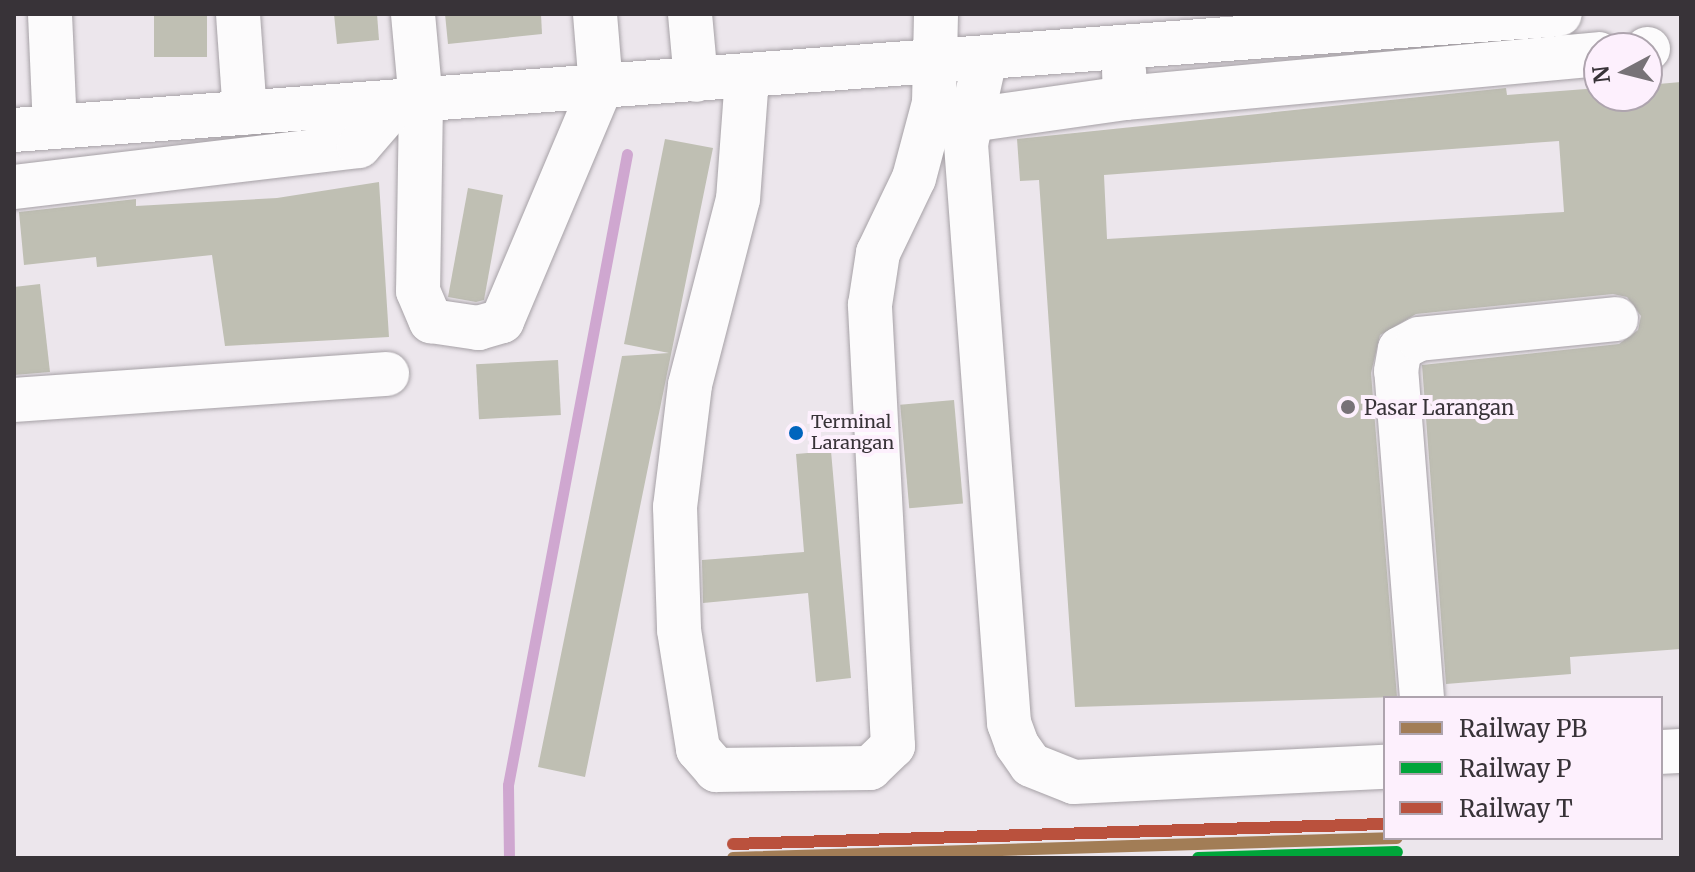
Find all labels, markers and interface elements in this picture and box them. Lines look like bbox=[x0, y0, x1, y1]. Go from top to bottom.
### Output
north arrow bbox=[1583, 32, 1663, 112]
text: N bbox=[1586, 64, 1616, 85]
place label: Pasar Larangan bbox=[1364, 395, 1514, 419]
marker: Pasar Larangan bbox=[1339, 398, 1357, 416]
place label: Terminal Larangan bbox=[811, 412, 894, 454]
marker: Terminal Larangan bbox=[788, 425, 804, 441]
legend bbox=[1383, 696, 1663, 840]
text: Railway PB bbox=[1459, 713, 1587, 744]
text: Railway P bbox=[1459, 753, 1571, 784]
text: Railway T bbox=[1459, 793, 1573, 824]

